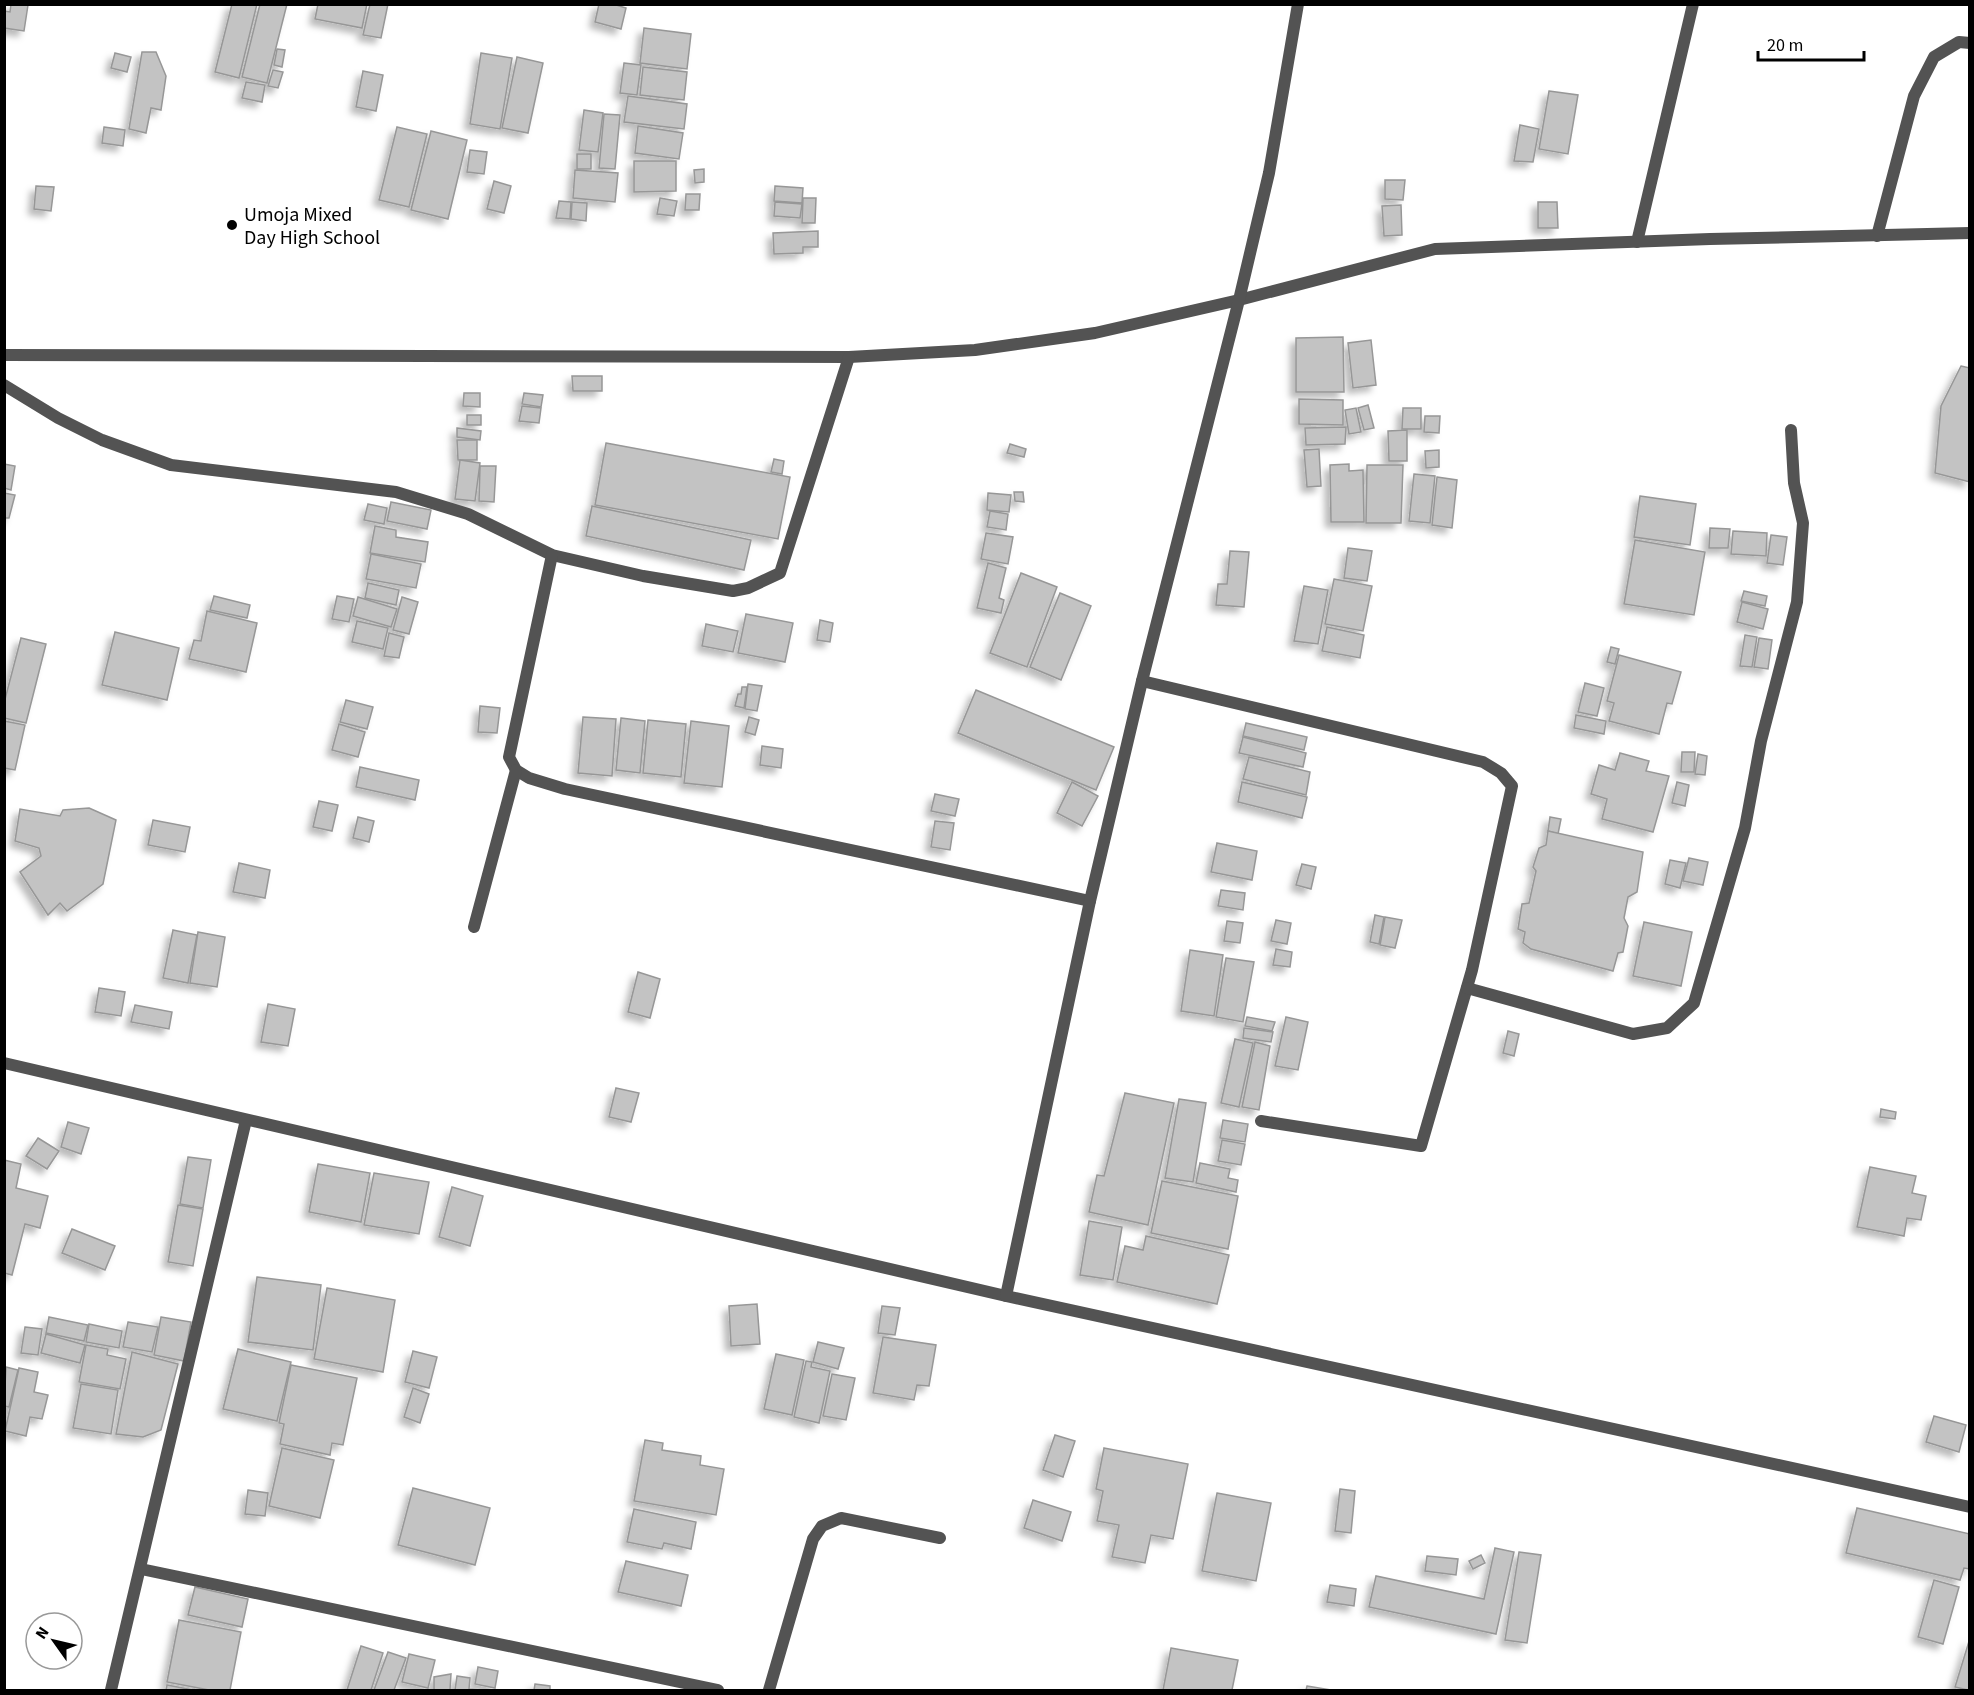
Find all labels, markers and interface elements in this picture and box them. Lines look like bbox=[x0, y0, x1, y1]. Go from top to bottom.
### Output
scale bar bbox=[1758, 24, 1864, 62]
text: 20 m bbox=[1767, 33, 1803, 58]
place label: Umoja Mixed Day High School bbox=[244, 201, 380, 252]
marker: Umoja Mixed Day High School bbox=[225, 218, 239, 232]
north arrow bbox=[24, 1611, 84, 1671]
text: N bbox=[30, 1623, 54, 1644]

